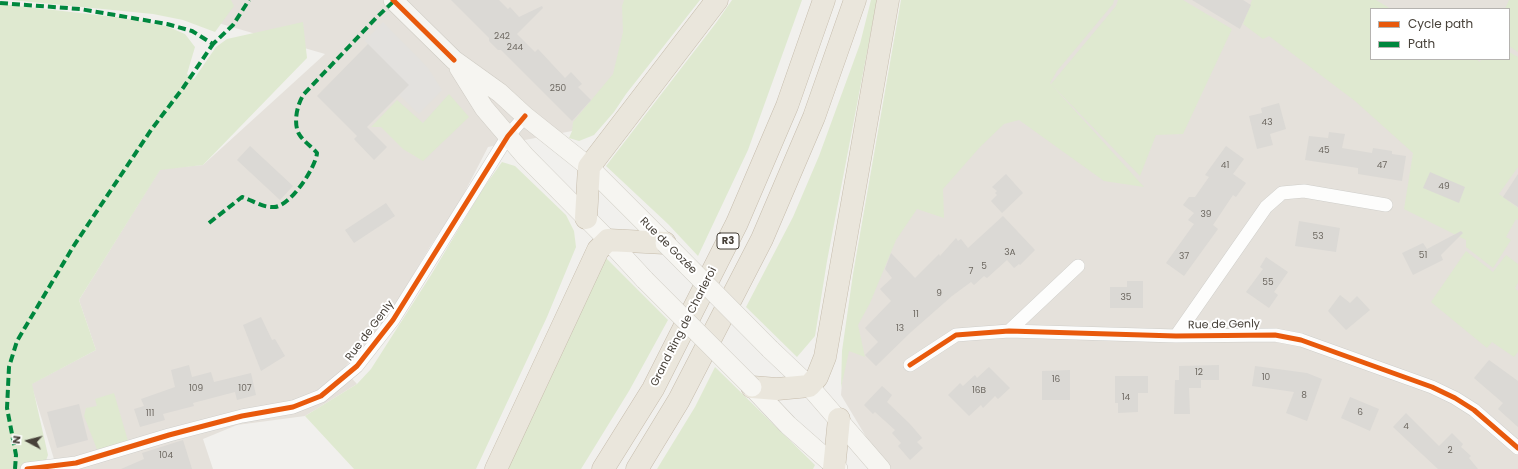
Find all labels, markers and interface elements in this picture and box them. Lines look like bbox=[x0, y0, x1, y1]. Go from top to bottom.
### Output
legend bbox=[1370, 8, 1510, 60]
text: Cycle path bbox=[1408, 15, 1473, 32]
house number: 242 bbox=[494, 32, 510, 42]
text: Path bbox=[1408, 35, 1435, 52]
house number: 244 bbox=[507, 43, 523, 53]
house number: 250 bbox=[550, 84, 566, 94]
house number: 43 bbox=[1262, 118, 1272, 128]
house number: 45 bbox=[1318, 146, 1330, 156]
house number: 41 bbox=[1221, 161, 1229, 171]
house number: 47 bbox=[1377, 161, 1387, 171]
house number: 49 bbox=[1438, 182, 1450, 192]
house number: 39 bbox=[1201, 210, 1211, 220]
street label: Rue de Gozée bbox=[637, 215, 699, 277]
house number: 53 bbox=[1313, 232, 1323, 242]
road number: R3 bbox=[717, 233, 739, 249]
house number: 3A bbox=[1004, 248, 1016, 258]
house number: 51 bbox=[1419, 251, 1427, 261]
house number: 37 bbox=[1179, 252, 1189, 262]
house number: 5 bbox=[981, 262, 987, 272]
street label: Grand Ring de Charleroi bbox=[648, 265, 720, 389]
house number: 7 bbox=[969, 267, 973, 277]
house number: 55 bbox=[1262, 278, 1274, 288]
house number: 9 bbox=[936, 289, 942, 299]
house number: 35 bbox=[1121, 293, 1131, 303]
street label: Rue de Genly bbox=[343, 298, 397, 364]
house number: 11 bbox=[913, 310, 919, 320]
street label: Rue de Genly bbox=[1188, 318, 1260, 332]
house number: 13 bbox=[896, 324, 904, 334]
house number: 12 bbox=[1195, 368, 1203, 378]
house number: 10 bbox=[1262, 373, 1270, 383]
house number: 16 bbox=[1052, 375, 1060, 385]
house number: 109 bbox=[189, 384, 203, 394]
house number: 107 bbox=[238, 384, 252, 394]
house number: 16B bbox=[972, 386, 986, 396]
house number: 8 bbox=[1301, 391, 1307, 401]
house number: 14 bbox=[1122, 393, 1130, 403]
house number: 6 bbox=[1357, 408, 1363, 418]
house number: 111 bbox=[146, 409, 154, 419]
north arrow bbox=[8, 421, 48, 461]
house number: 4 bbox=[1403, 422, 1409, 432]
text: N bbox=[8, 434, 25, 445]
house number: 2 bbox=[1447, 446, 1453, 456]
house number: 104 bbox=[159, 451, 173, 461]

